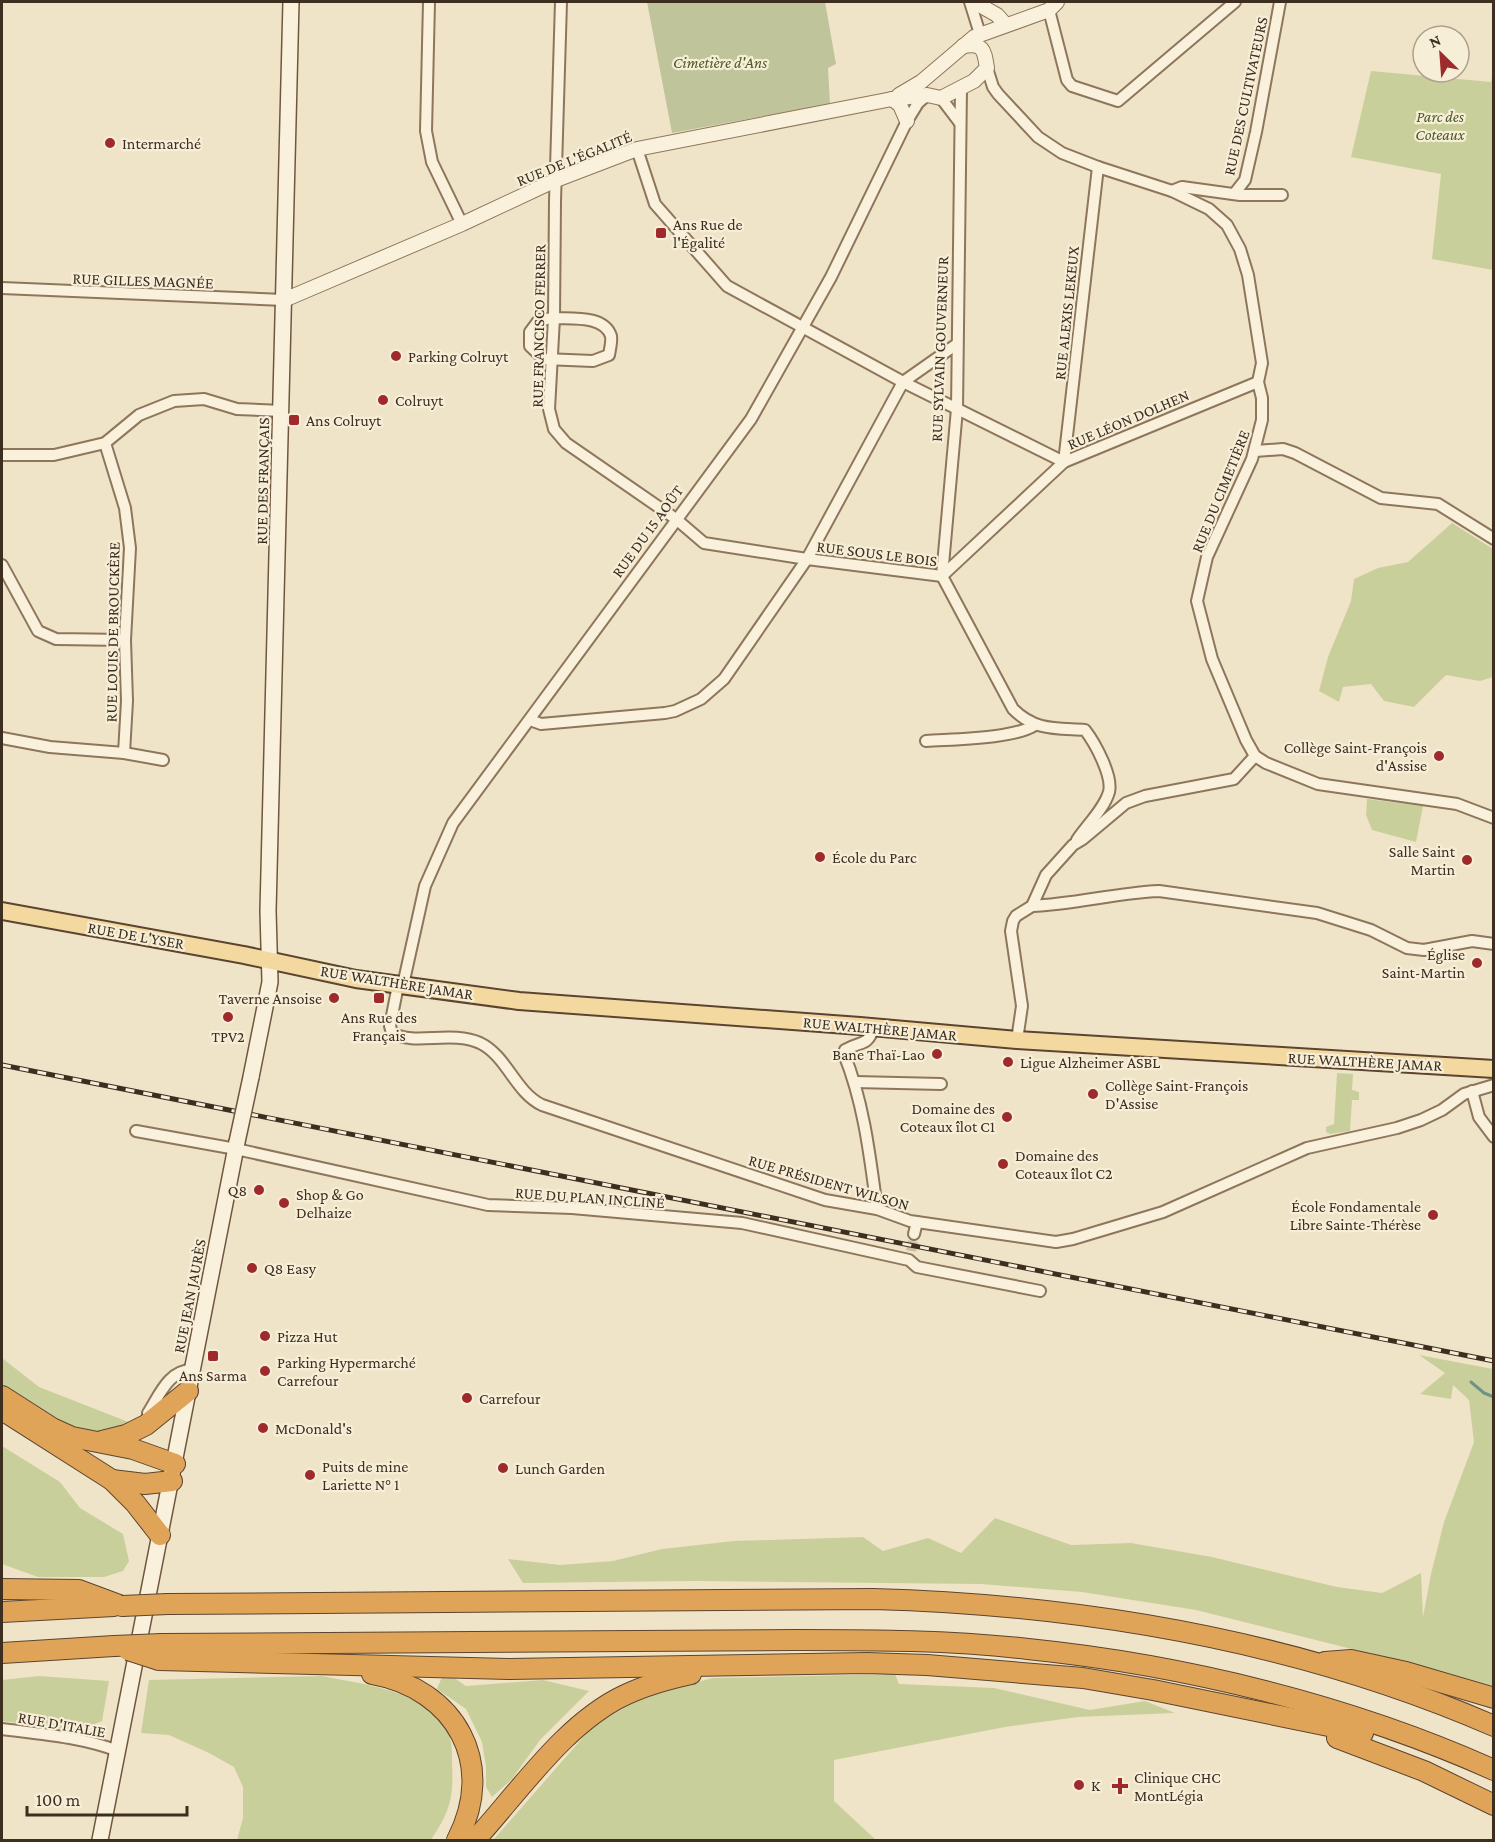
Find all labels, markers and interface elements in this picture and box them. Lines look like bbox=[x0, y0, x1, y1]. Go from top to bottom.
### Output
street label: RUE DES CULTIVATEURS bbox=[1220, 15, 1271, 177]
north arrow bbox=[1411, 24, 1471, 84]
text: N bbox=[1426, 31, 1443, 51]
park label: Cimetière d'Ans bbox=[673, 54, 767, 71]
park label: Parc des Coteaux bbox=[1415, 108, 1465, 143]
street label: RUE DE L'ÉGALITÉ bbox=[514, 127, 635, 189]
place label: Intermarché bbox=[122, 135, 201, 152]
marker: Intermarché bbox=[103, 136, 117, 150]
place label: Ans Rue de l'Égalité bbox=[673, 216, 743, 252]
marker: Ans Rue de l'Égalité bbox=[654, 226, 668, 240]
street label: RUE FRANCISCO FERRER bbox=[529, 244, 548, 408]
street label: RUE ALEXIS LEKEUX bbox=[1051, 244, 1082, 381]
street label: RUE SYLVAIN GOUVERNEUR bbox=[928, 256, 951, 442]
street label: RUE GILLES MAGNÉE bbox=[72, 270, 214, 291]
place label: Parking Colruyt bbox=[408, 348, 509, 366]
marker: Parking Colruyt bbox=[389, 349, 403, 363]
street label: RUE LÉON DOLHEN bbox=[1065, 386, 1192, 453]
place label: Colruyt bbox=[395, 392, 444, 410]
marker: Colruyt bbox=[376, 393, 390, 407]
place label: Ans Colruyt bbox=[306, 412, 382, 430]
marker: Ans Colruyt bbox=[287, 413, 301, 427]
street label: RUE DES FRANÇAIS bbox=[253, 417, 273, 545]
street label: RUE DU CIMETIÈRE bbox=[1188, 427, 1253, 555]
street label: RUE DU 15 AOÛT bbox=[608, 482, 687, 581]
street label: RUE SOUS LE BOIS bbox=[816, 538, 938, 569]
street label: RUE LOUIS DE BROUCKÈRE bbox=[102, 541, 123, 723]
place label: Collège Saint-François d'Assise bbox=[1284, 739, 1427, 774]
marker: Collège Saint-François d'Assise bbox=[1432, 749, 1446, 763]
place label: Salle Saint Martin bbox=[1389, 843, 1456, 878]
place label: École du Parc bbox=[832, 849, 917, 866]
marker: École du Parc bbox=[813, 850, 827, 864]
marker: Salle Saint Martin bbox=[1460, 853, 1474, 867]
street label: RUE DE L'YSER bbox=[86, 919, 186, 952]
place label: Église Saint-Martin bbox=[1382, 946, 1465, 981]
marker: Église Saint-Martin bbox=[1470, 956, 1484, 970]
street label: RUE WALTHÈRE JAMAR bbox=[319, 962, 475, 1004]
place label: Taverne Ansoise bbox=[219, 990, 322, 1007]
marker: Taverne Ansoise bbox=[327, 991, 341, 1005]
marker: Ans Rue des Français bbox=[372, 991, 386, 1005]
place label: Ans Rue des Français bbox=[341, 1009, 417, 1045]
marker: TPV2 bbox=[221, 1010, 235, 1024]
street label: RUE WALTHÈRE JAMAR bbox=[802, 1013, 958, 1045]
place label: TPV2 bbox=[211, 1028, 245, 1045]
place label: Bane Thaï-Lao bbox=[832, 1046, 925, 1063]
marker: Bane Thaï-Lao bbox=[930, 1047, 944, 1061]
street label: RUE WALTHÈRE JAMAR bbox=[1287, 1049, 1443, 1075]
place label: Ligue Alzheimer ASBL bbox=[1020, 1054, 1160, 1072]
marker: Ligue Alzheimer ASBL bbox=[1001, 1055, 1015, 1069]
place label: Collège Saint-François D'Assise bbox=[1105, 1077, 1248, 1112]
marker: Collège Saint-François D'Assise bbox=[1086, 1087, 1100, 1101]
place label: Domaine des Coteaux îlot C1 bbox=[900, 1100, 995, 1135]
marker: Domaine des Coteaux îlot C1 bbox=[1000, 1110, 1014, 1124]
place label: Domaine des Coteaux îlot C2 bbox=[1015, 1147, 1113, 1182]
street label: RUE PRÉSIDENT WILSON bbox=[747, 1151, 911, 1214]
marker: Domaine des Coteaux îlot C2 bbox=[996, 1157, 1010, 1171]
place label: Q8 bbox=[228, 1182, 247, 1199]
marker: Q8 bbox=[252, 1183, 266, 1197]
street label: RUE DU PLAN INCLINÉ bbox=[514, 1184, 666, 1211]
place label: Shop & Go Delhaize bbox=[296, 1186, 364, 1221]
marker: Shop & Go Delhaize bbox=[277, 1196, 291, 1210]
place label: École Fondamentale Libre Sainte-Thérèse bbox=[1290, 1198, 1421, 1233]
marker: École Fondamentale Libre Sainte-Thérèse bbox=[1426, 1208, 1440, 1222]
street label: RUE JEAN JAURÈS bbox=[170, 1238, 210, 1355]
place label: Q8 Easy bbox=[264, 1260, 317, 1278]
marker: Q8 Easy bbox=[245, 1261, 259, 1275]
place label: Pizza Hut bbox=[277, 1328, 338, 1345]
marker: Pizza Hut bbox=[258, 1329, 272, 1343]
marker: Ans Sarma bbox=[206, 1349, 220, 1363]
place label: Parking Hypermarché Carrefour bbox=[277, 1354, 416, 1389]
marker: Parking Hypermarché Carrefour bbox=[258, 1364, 272, 1378]
place label: Ans Sarma bbox=[179, 1367, 248, 1384]
place label: Carrefour bbox=[479, 1390, 541, 1407]
marker: Carrefour bbox=[460, 1391, 474, 1405]
place label: McDonald's bbox=[275, 1420, 352, 1437]
marker: McDonald's bbox=[256, 1421, 270, 1435]
place label: Puits de mine Lariette N° 1 bbox=[322, 1458, 408, 1493]
place label: Lunch Garden bbox=[515, 1460, 605, 1477]
marker: Lunch Garden bbox=[496, 1461, 510, 1475]
marker: Puits de mine Lariette N° 1 bbox=[303, 1468, 317, 1482]
street label: RUE D'ITALIE bbox=[17, 1708, 107, 1741]
place label: Clinique CHC MontLégia bbox=[1134, 1769, 1221, 1805]
place label: K bbox=[1091, 1777, 1101, 1794]
marker: Clinique CHC MontLégia bbox=[1111, 1777, 1129, 1795]
marker: K bbox=[1072, 1778, 1086, 1792]
scale bar bbox=[27, 1779, 188, 1817]
text: 100 m bbox=[36, 1790, 81, 1810]

